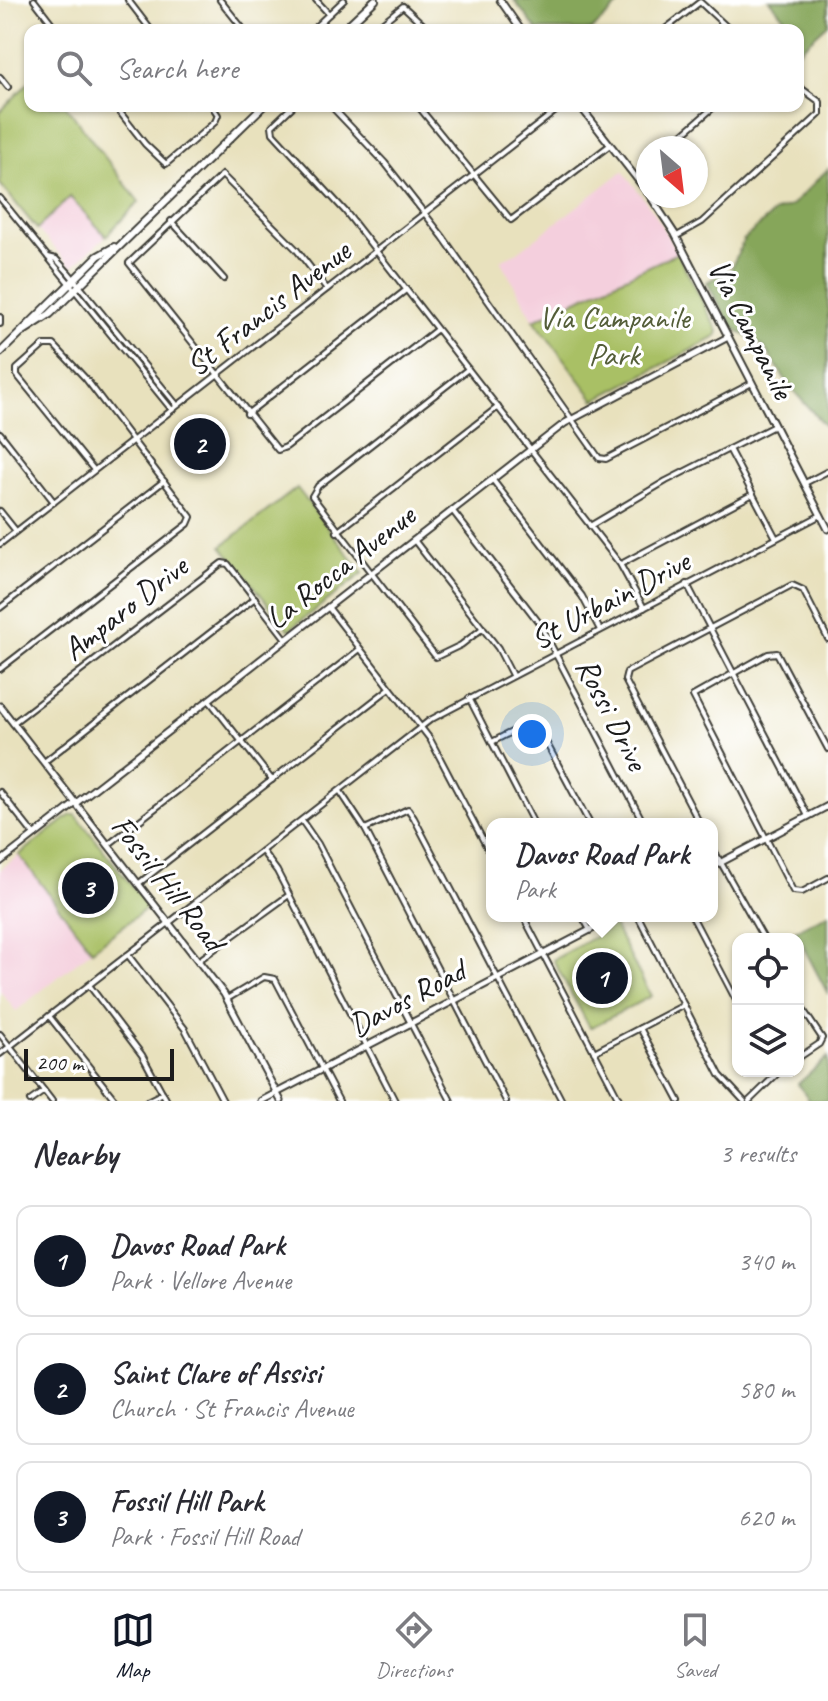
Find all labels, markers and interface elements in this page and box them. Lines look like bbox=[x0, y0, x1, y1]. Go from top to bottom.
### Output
search box bbox=[24, 24, 804, 112]
icon: search bbox=[52, 46, 96, 90]
text: Search here bbox=[116, 49, 238, 87]
north arrow bbox=[636, 136, 708, 208]
street label: St Francis Avenue bbox=[177, 229, 361, 385]
street label: Via Campanile bbox=[698, 252, 805, 408]
park label: Via Campanile Park bbox=[539, 297, 692, 375]
pin: 2 bbox=[174, 414, 226, 474]
street label: La Rocca Avenue bbox=[257, 494, 425, 638]
street label: St Urbain Drive bbox=[523, 540, 699, 659]
street label: Amparo Drive bbox=[54, 545, 198, 670]
street label: Rossi Drive bbox=[566, 651, 659, 779]
your location bbox=[512, 714, 552, 754]
street label: Fossil Hill Road bbox=[102, 807, 237, 963]
popup bbox=[486, 818, 718, 922]
text: Davos Road Park bbox=[515, 835, 689, 873]
pin: 3 bbox=[62, 858, 114, 918]
text: Park bbox=[515, 873, 556, 906]
map controls bbox=[732, 933, 804, 1077]
button: locate bbox=[732, 933, 804, 1005]
street label: Davos Road bbox=[342, 948, 476, 1046]
pin: 1 bbox=[576, 948, 628, 1008]
button: layers bbox=[732, 1005, 804, 1077]
scale bar bbox=[24, 1045, 174, 1081]
text: 200 m bbox=[36, 1049, 83, 1077]
text: Nearby bbox=[32, 1132, 118, 1175]
text: 3 results bbox=[720, 1137, 796, 1170]
text: Davos Road Park bbox=[110, 1226, 285, 1264]
text: 1 bbox=[54, 1245, 66, 1278]
text: 340 m bbox=[738, 1245, 794, 1278]
text: Park · Vellore Avenue bbox=[110, 1264, 291, 1297]
text: Saint Clare of Assisi bbox=[110, 1354, 321, 1392]
text: 2 bbox=[54, 1373, 66, 1406]
text: 580 m bbox=[738, 1373, 794, 1406]
text: Church · St Francis Avenue bbox=[110, 1392, 353, 1425]
text: Fossil Hill Park bbox=[110, 1482, 263, 1520]
text: 3 bbox=[54, 1501, 66, 1534]
text: 620 m bbox=[738, 1501, 794, 1534]
text: Park · Fossil Hill Road bbox=[110, 1520, 300, 1553]
tab: Map bbox=[111, 1608, 155, 1684]
tab: Directions bbox=[376, 1608, 452, 1684]
tab: Saved bbox=[673, 1608, 717, 1684]

